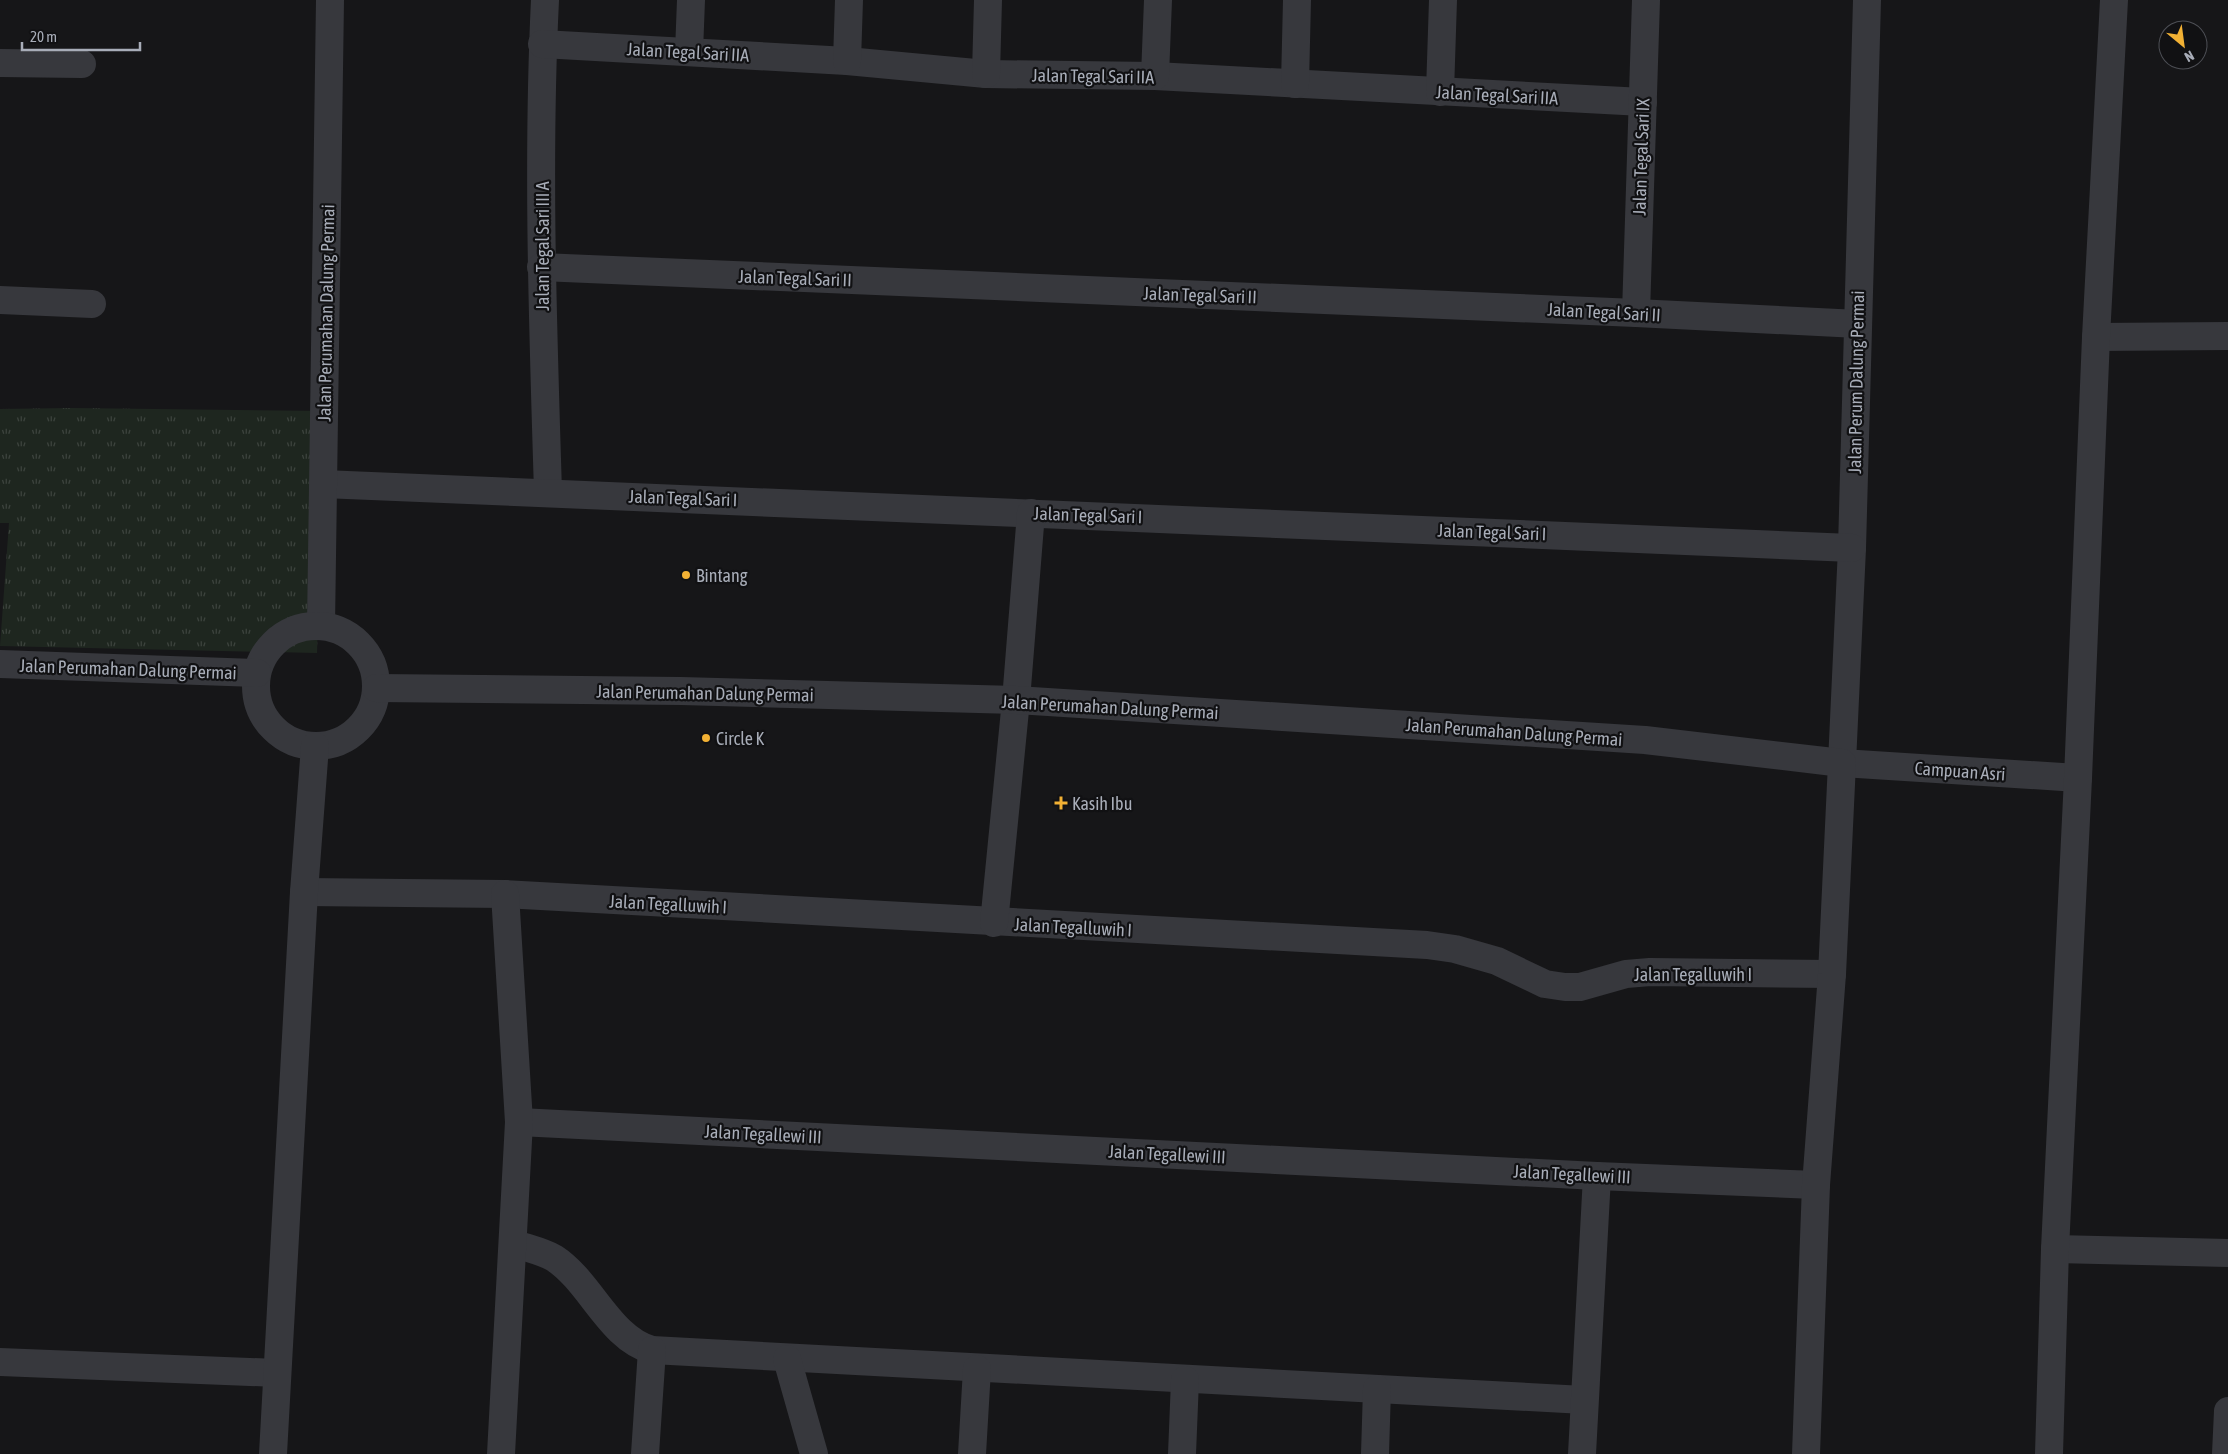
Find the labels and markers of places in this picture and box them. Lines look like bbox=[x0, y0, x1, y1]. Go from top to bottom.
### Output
place label: Bintang bbox=[696, 565, 748, 586]
marker: Bintang bbox=[680, 569, 692, 581]
place label: Circle K bbox=[716, 728, 764, 749]
marker: Circle K bbox=[700, 732, 712, 744]
place label: Kasih Ibu bbox=[1072, 793, 1132, 814]
marker: Kasih Ibu bbox=[1054, 796, 1068, 810]

